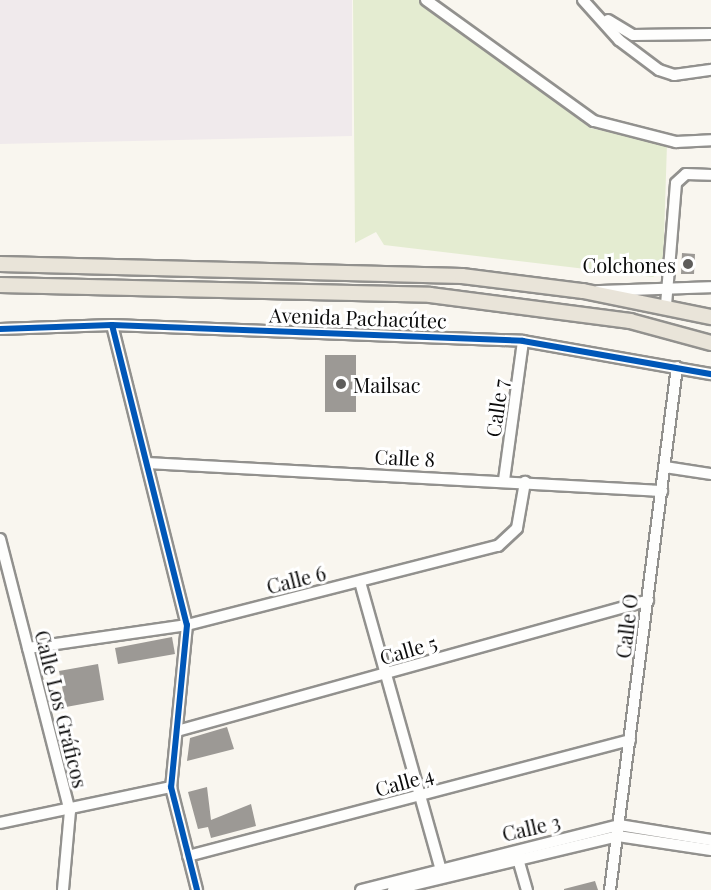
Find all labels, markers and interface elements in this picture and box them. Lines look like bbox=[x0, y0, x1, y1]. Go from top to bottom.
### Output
place label: Colchones bbox=[583, 252, 676, 276]
marker: Colchones bbox=[681, 257, 695, 271]
street label: Avenida Pachacútec bbox=[269, 302, 447, 332]
place label: Mailsac bbox=[353, 372, 420, 396]
marker: Mailsac bbox=[334, 377, 348, 391]
street label: Calle 7 bbox=[480, 378, 512, 438]
street label: Calle 8 bbox=[374, 443, 436, 471]
street label: Calle 6 bbox=[264, 560, 328, 598]
street label: Calle O bbox=[610, 592, 642, 660]
street label: Calle Los Gráficos bbox=[31, 628, 93, 790]
street label: Calle 5 bbox=[377, 629, 439, 669]
street label: Calle 4 bbox=[372, 762, 436, 800]
street label: Calle 3 bbox=[500, 809, 562, 845]

